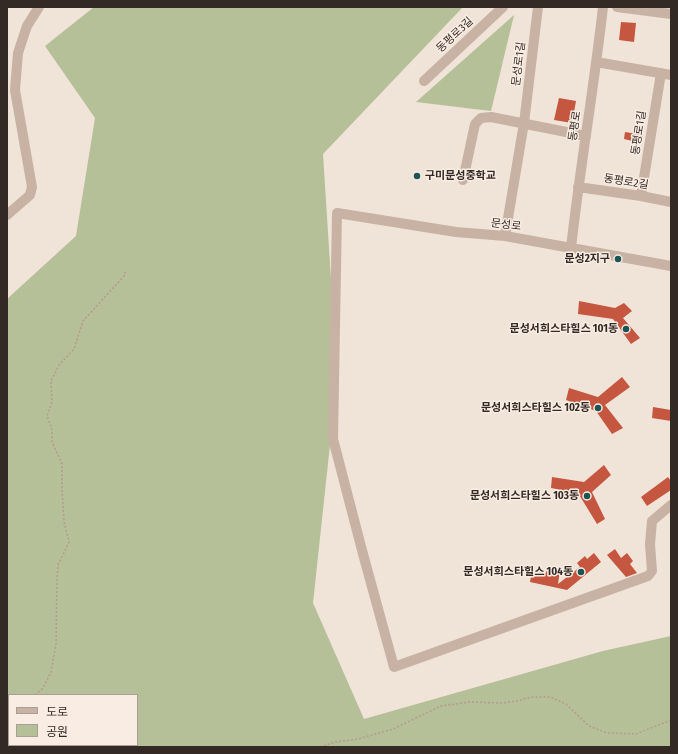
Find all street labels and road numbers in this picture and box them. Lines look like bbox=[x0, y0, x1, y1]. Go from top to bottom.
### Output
street label: 동평로3길 bbox=[434, 15, 476, 55]
street label: 문성로1길 bbox=[510, 41, 528, 87]
street label: 동평로 bbox=[566, 110, 584, 142]
street label: 동평로1길 bbox=[629, 110, 649, 156]
street label: 동평로2길 bbox=[603, 172, 649, 192]
street label: 문성로 bbox=[490, 217, 522, 233]

